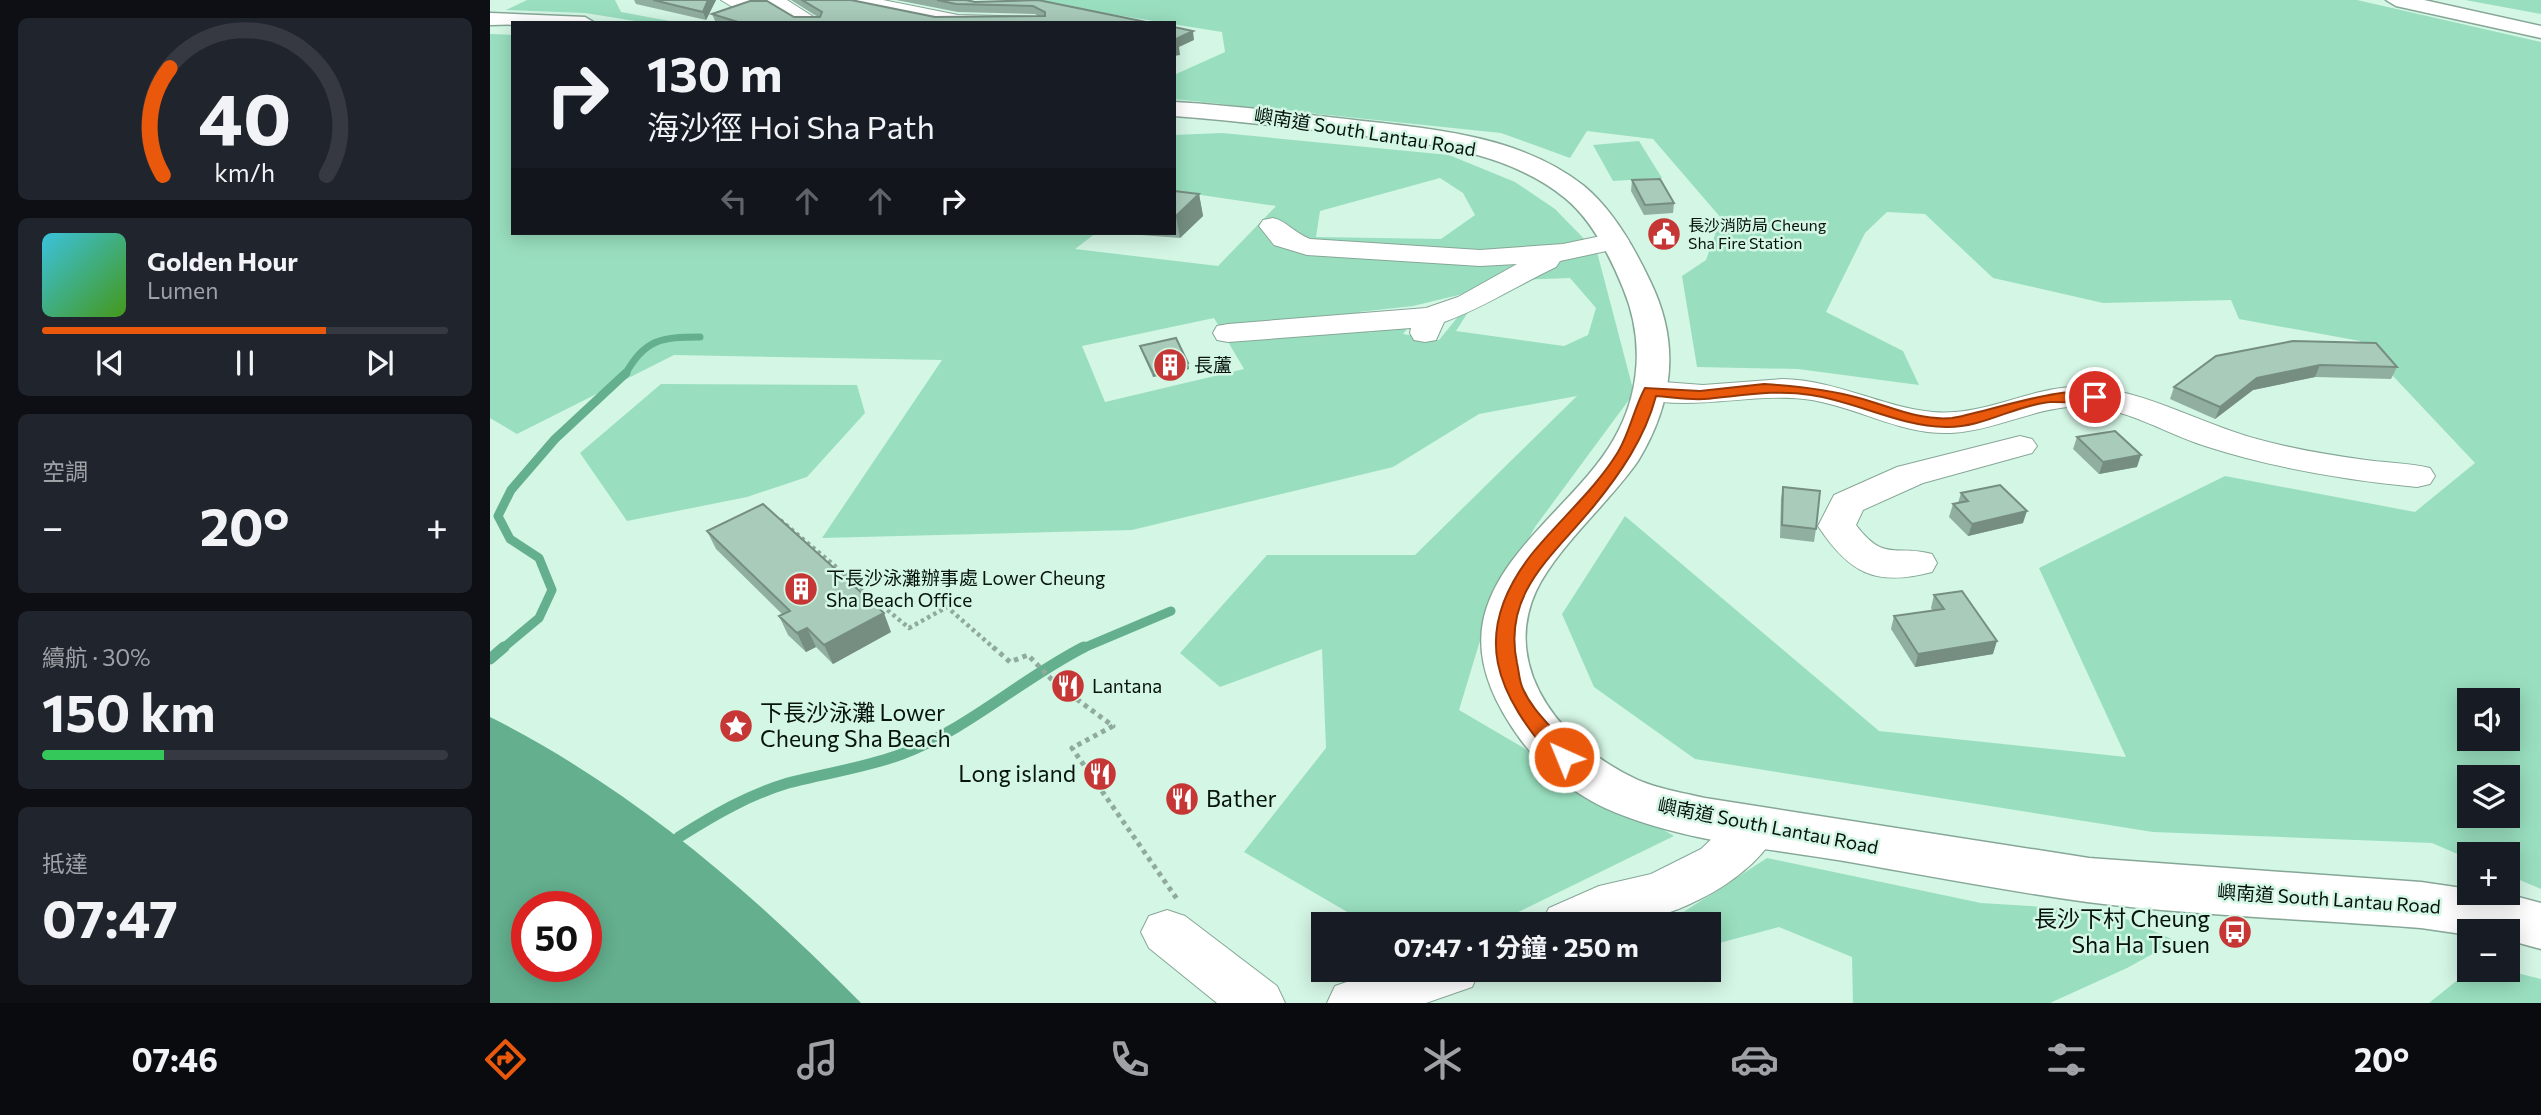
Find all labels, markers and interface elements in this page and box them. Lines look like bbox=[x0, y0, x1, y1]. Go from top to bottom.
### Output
text: 130 m bbox=[647, 42, 782, 102]
icon: right bbox=[532, 49, 623, 140]
text: 40 bbox=[198, 71, 292, 160]
street label: 嶼南道 South Lantau Road bbox=[1253, 103, 1478, 160]
text: 海沙徑 Hoi Sha Path bbox=[647, 106, 935, 146]
text: km/h bbox=[215, 157, 275, 187]
icon: left bbox=[715, 182, 753, 220]
icon: ahead bbox=[788, 182, 826, 220]
icon: ahead bbox=[861, 182, 899, 220]
icon: right bbox=[934, 182, 972, 220]
public building icon: 長沙消防局 Cheung Sha Fire Station bbox=[1645, 215, 1683, 253]
place label: 長沙消防局 Cheung Sha Fire Station bbox=[1688, 215, 1827, 252]
text: Golden Hour bbox=[147, 245, 298, 276]
text: Lumen bbox=[147, 276, 218, 304]
icon: previous bbox=[91, 344, 129, 382]
icon: pause bbox=[226, 344, 264, 382]
icon: next bbox=[361, 344, 399, 382]
building icon: 長蘆 bbox=[1151, 346, 1189, 384]
place label: 長蘆 bbox=[1194, 353, 1232, 376]
pin bbox=[2065, 367, 2125, 427]
icon: arrive bbox=[2076, 378, 2114, 416]
text: 空調 bbox=[42, 457, 88, 485]
text: 20° bbox=[200, 493, 290, 557]
text: − bbox=[42, 502, 64, 549]
text: + bbox=[426, 502, 448, 549]
place label: 下長沙泳灘辦事處 Lower Cheung Sha Beach Office bbox=[826, 566, 1105, 611]
building icon: 下長沙泳灘辦事處 Lower Cheung Sha Beach Office bbox=[782, 570, 820, 608]
text: 續航 · 30% bbox=[42, 643, 151, 671]
restaurant icon: Lantana bbox=[1049, 667, 1087, 705]
place label: Lantana bbox=[1092, 674, 1162, 697]
text: 150 km bbox=[42, 679, 216, 743]
map controls bbox=[2457, 688, 2520, 982]
button: sound bbox=[2457, 688, 2520, 751]
place label: 下長沙泳灘 Lower Cheung Sha Beach bbox=[760, 698, 951, 752]
place icon: 下長沙泳灘 Lower Cheung Sha Beach bbox=[717, 707, 755, 745]
position arrow bbox=[1527, 720, 1601, 794]
restaurant icon: Long island bbox=[1081, 755, 1119, 793]
place label: Long island bbox=[958, 759, 1076, 787]
button: layers bbox=[2457, 765, 2520, 828]
restaurant icon: Bather bbox=[1163, 780, 1201, 818]
place label: Bather bbox=[1206, 784, 1277, 812]
street label: 嶼南道 South Lantau Road bbox=[1656, 793, 1880, 858]
button: + bbox=[2457, 842, 2520, 905]
text: 抵達 bbox=[42, 849, 88, 877]
street label: 嶼南道 South Lantau Road bbox=[2216, 879, 2442, 918]
text: 07:47 bbox=[42, 885, 178, 949]
speed limit sign: 50 bbox=[511, 891, 602, 982]
place label: 長沙下村 Cheung Sha Ha Tsuen bbox=[2034, 904, 2210, 958]
bus stop icon: 長沙下村 Cheung Sha Ha Tsuen bbox=[2216, 913, 2254, 951]
button: − bbox=[2457, 919, 2520, 982]
text: 07:47 · 1 分鐘 · 250 m bbox=[1393, 931, 1639, 962]
icon: directions bbox=[481, 1035, 530, 1084]
icon: music bbox=[793, 1035, 842, 1084]
icon: phone bbox=[1105, 1035, 1154, 1084]
icon: climate bbox=[1418, 1035, 1467, 1084]
icon: car bbox=[1730, 1035, 1779, 1084]
icon: filters bbox=[2042, 1035, 2091, 1084]
text: 07:46 bbox=[132, 1039, 218, 1079]
text: 20° bbox=[2354, 1039, 2409, 1079]

